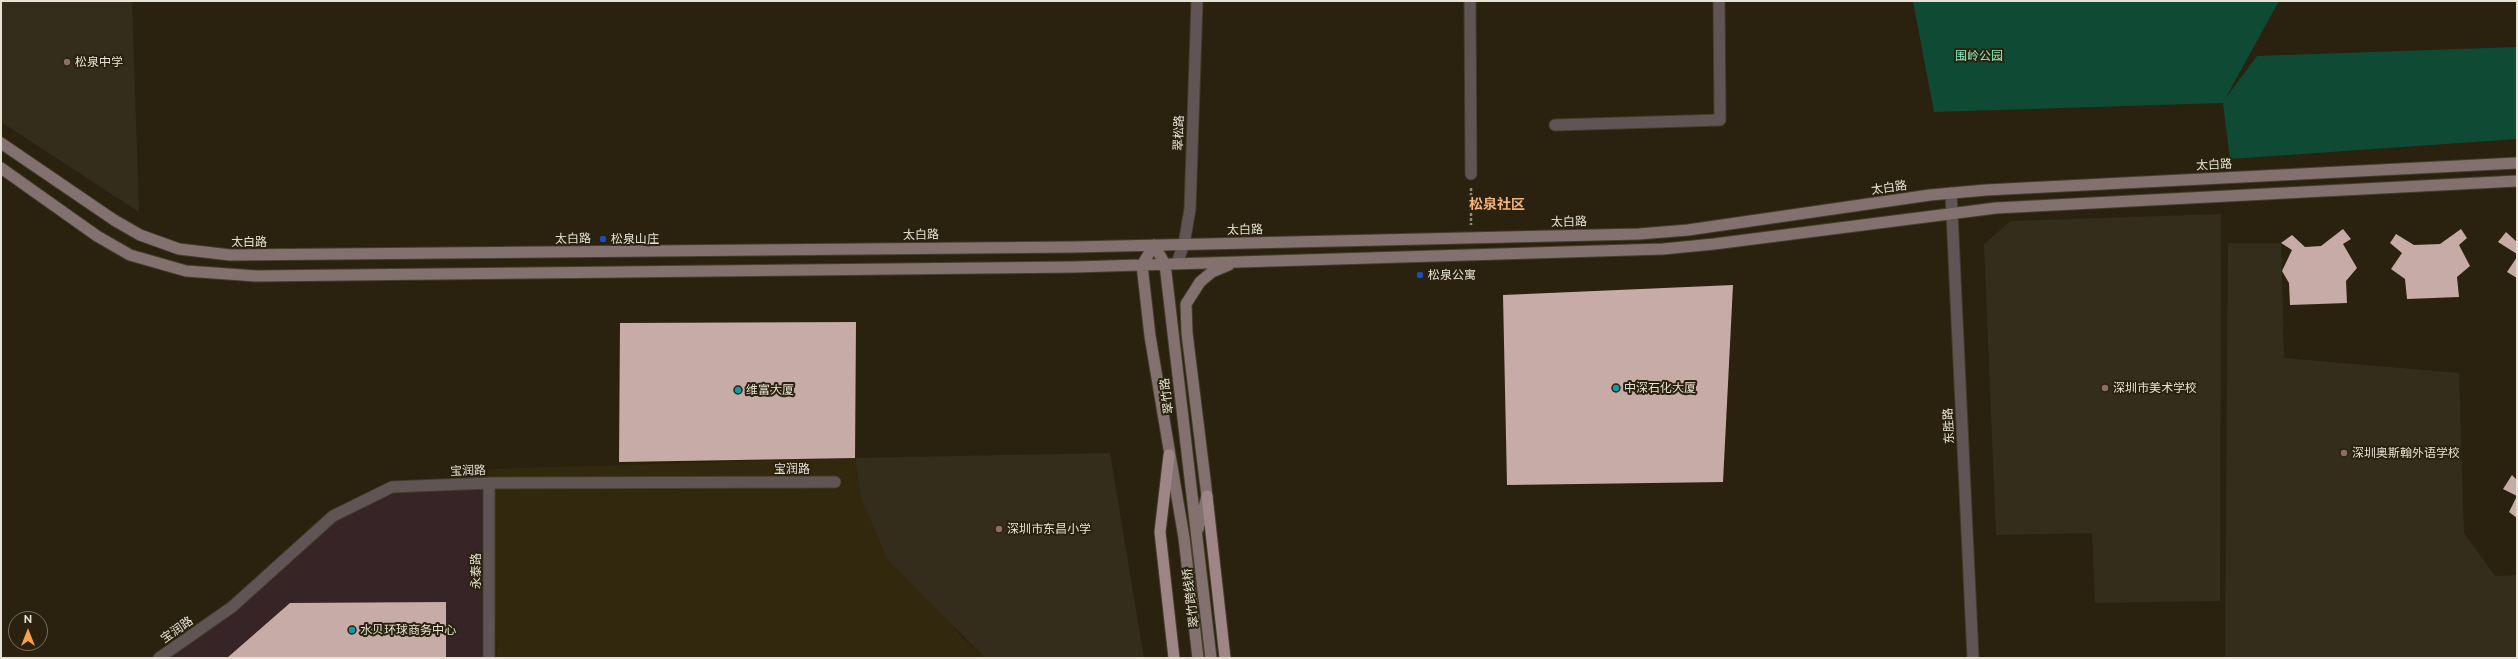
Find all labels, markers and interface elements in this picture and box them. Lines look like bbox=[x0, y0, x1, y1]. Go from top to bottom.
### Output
park label: 围岭公园 bbox=[1955, 49, 2003, 63]
place label: 松泉中学 bbox=[75, 55, 123, 69]
marker: 松泉中学 bbox=[62, 57, 72, 67]
street label: 翠松路 bbox=[1171, 115, 1187, 151]
street label: 太白路 bbox=[2196, 157, 2232, 173]
street label: 太白路 bbox=[1870, 178, 1908, 198]
district label: 松泉社区 bbox=[1469, 197, 1525, 213]
street label: 太白路 bbox=[1551, 214, 1587, 230]
street label: 太白路 bbox=[1227, 222, 1263, 238]
street label: 太白路 bbox=[903, 227, 939, 243]
street label: 太白路 bbox=[555, 231, 591, 247]
place label: 松泉山庄 bbox=[611, 232, 659, 246]
marker: 松泉山庄 bbox=[598, 234, 608, 244]
street label: 太白路 bbox=[231, 235, 267, 249]
place label: 松泉公寓 bbox=[1428, 268, 1476, 282]
marker: 松泉公寓 bbox=[1415, 270, 1425, 280]
street label: 翠竹路 bbox=[1158, 377, 1176, 415]
place label: 中深石化大厦 bbox=[1624, 381, 1696, 395]
place label: 深圳市美术学校 bbox=[2113, 381, 2197, 395]
place label: 维富大厦 bbox=[746, 383, 794, 397]
marker: 中深石化大厦 bbox=[1611, 383, 1621, 393]
marker: 深圳市美术学校 bbox=[2100, 383, 2110, 393]
marker: 维富大厦 bbox=[733, 385, 743, 395]
street label: 东胜路 bbox=[1941, 408, 1957, 444]
place label: 深圳奥斯翰外语学校 bbox=[2352, 446, 2460, 460]
marker: 深圳奥斯翰外语学校 bbox=[2339, 448, 2349, 458]
street label: 宝润路 bbox=[774, 462, 810, 476]
street label: 宝润路 bbox=[450, 463, 486, 479]
place label: 深圳市东昌小学 bbox=[1007, 522, 1091, 536]
marker: 深圳市东昌小学 bbox=[994, 524, 1004, 534]
street label: 永泰路 bbox=[469, 553, 483, 589]
street label: 翠竹跨线桥 bbox=[1180, 567, 1202, 629]
north arrow bbox=[8, 611, 48, 651]
text: N bbox=[24, 613, 32, 626]
street label: 宝润路 bbox=[158, 614, 196, 646]
place label: 水贝环球商务中心 bbox=[360, 623, 456, 637]
marker: 水贝环球商务中心 bbox=[347, 625, 357, 635]

